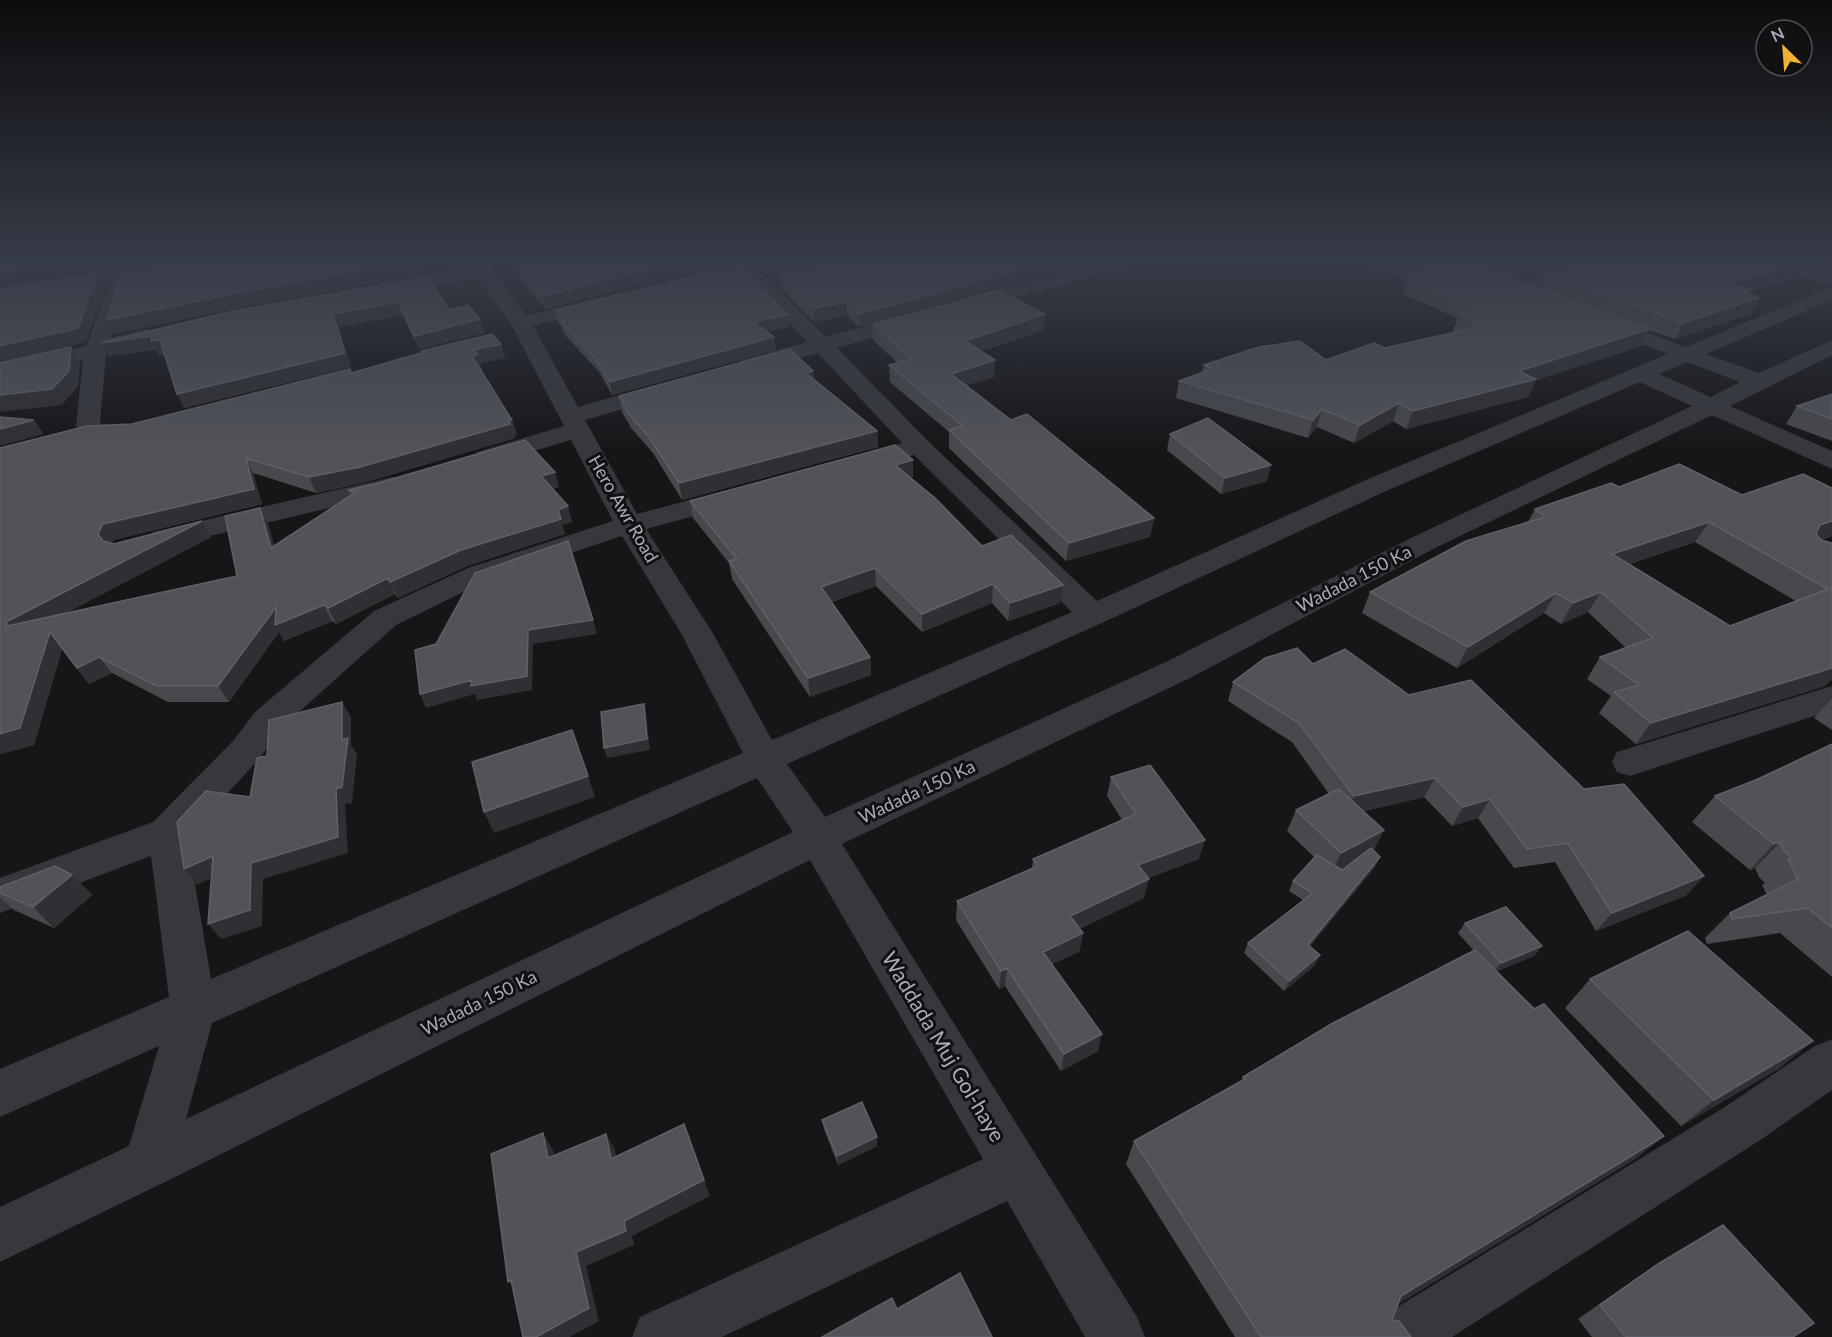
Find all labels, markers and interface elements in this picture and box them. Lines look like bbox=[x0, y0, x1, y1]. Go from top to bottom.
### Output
north arrow bbox=[1754, 18, 1814, 78]
text: N bbox=[1768, 23, 1787, 45]
street label: Hero Awr Road bbox=[584, 451, 663, 566]
street label: Wadada 150 Ka bbox=[1292, 540, 1415, 617]
street label: Wadada 150 Ka bbox=[855, 755, 978, 828]
street label: Waddada Muj Gol-haye bbox=[878, 947, 1011, 1146]
street label: Wadada 150 Ka bbox=[417, 965, 540, 1040]

